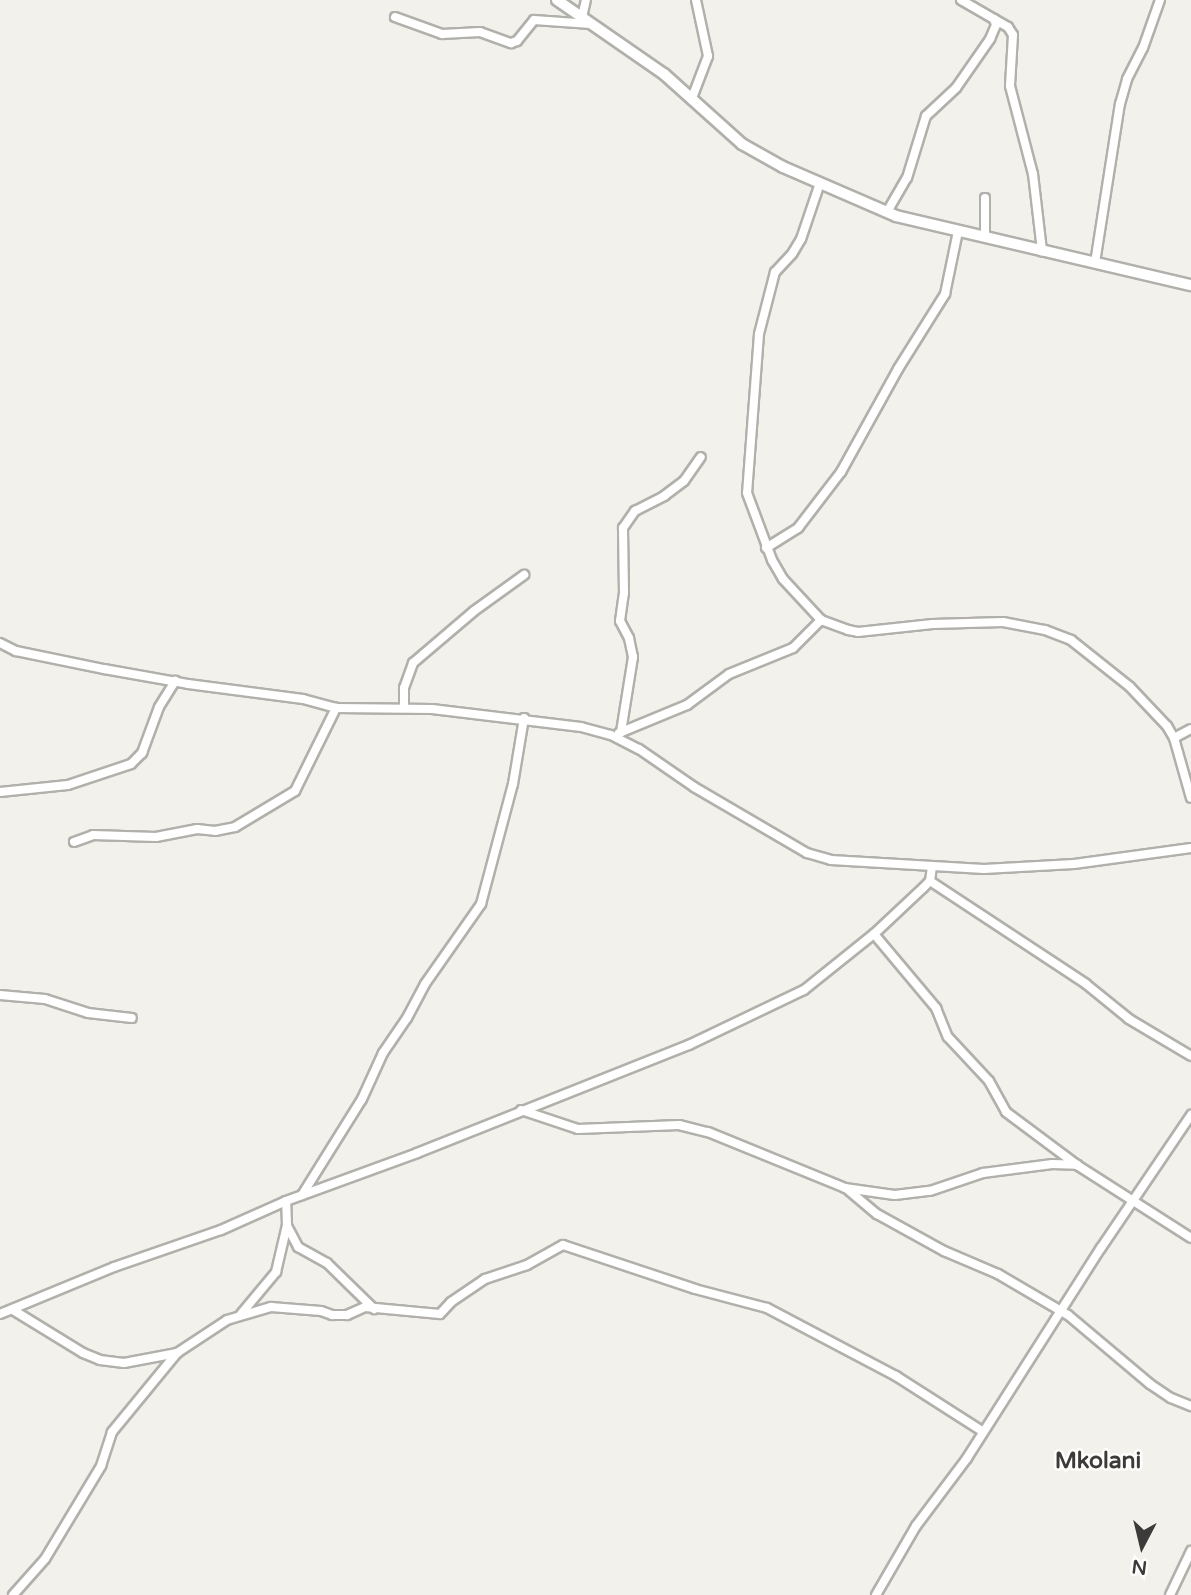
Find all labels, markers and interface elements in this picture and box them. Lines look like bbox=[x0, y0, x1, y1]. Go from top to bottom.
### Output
district label: Mkolani bbox=[1055, 1447, 1141, 1475]
north arrow bbox=[1107, 1511, 1177, 1581]
text: N bbox=[1131, 1555, 1148, 1579]

